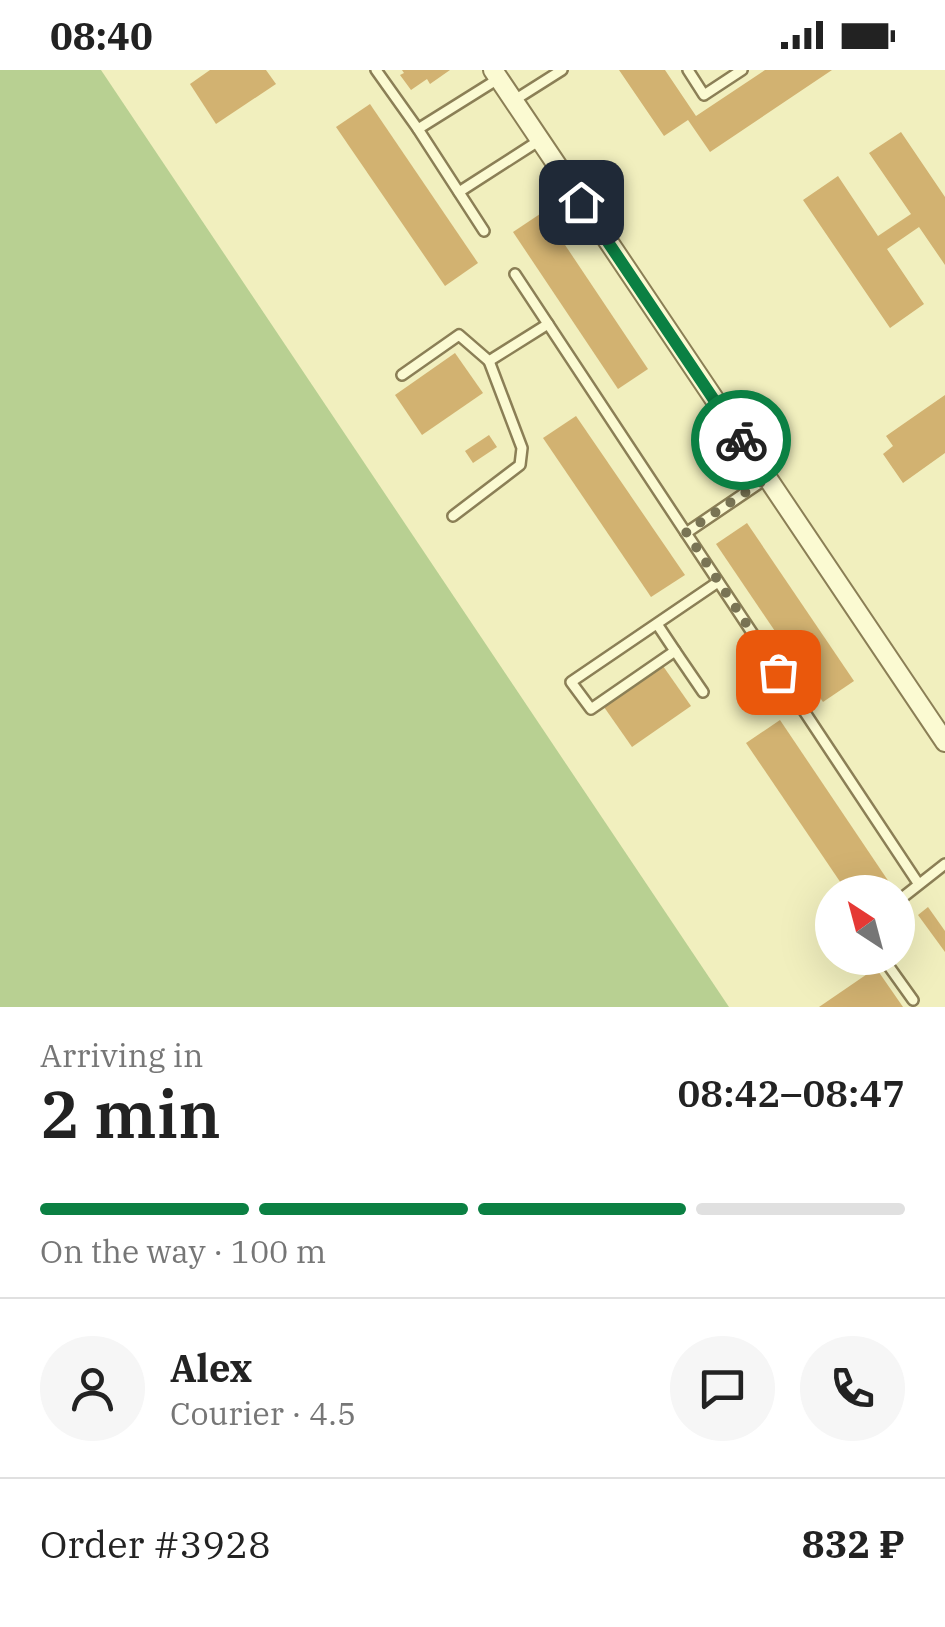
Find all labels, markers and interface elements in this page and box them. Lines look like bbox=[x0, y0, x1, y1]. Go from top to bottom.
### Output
text: 08:40 bbox=[50, 11, 153, 60]
pin bbox=[539, 160, 624, 245]
icon: home bbox=[554, 175, 609, 230]
courier bbox=[691, 390, 791, 490]
icon: bike bbox=[714, 413, 769, 468]
pin bbox=[736, 630, 821, 715]
icon: bag bbox=[751, 645, 806, 700]
north arrow bbox=[815, 875, 915, 975]
map controls bbox=[815, 875, 915, 975]
text: Arriving in bbox=[40, 1034, 203, 1076]
text: 08:42–08:47 bbox=[678, 1068, 905, 1117]
text: 2 min bbox=[40, 1071, 221, 1156]
text: On the way · 100 m bbox=[40, 1230, 326, 1272]
button: person bbox=[40, 1336, 145, 1441]
button: chat bbox=[670, 1336, 775, 1441]
button: phone bbox=[800, 1336, 905, 1441]
text: Alex bbox=[170, 1343, 252, 1392]
text: Courier · 4.5 bbox=[170, 1392, 356, 1434]
text: Order #3928 bbox=[40, 1519, 271, 1568]
text: 832 ₽ bbox=[802, 1519, 905, 1568]

